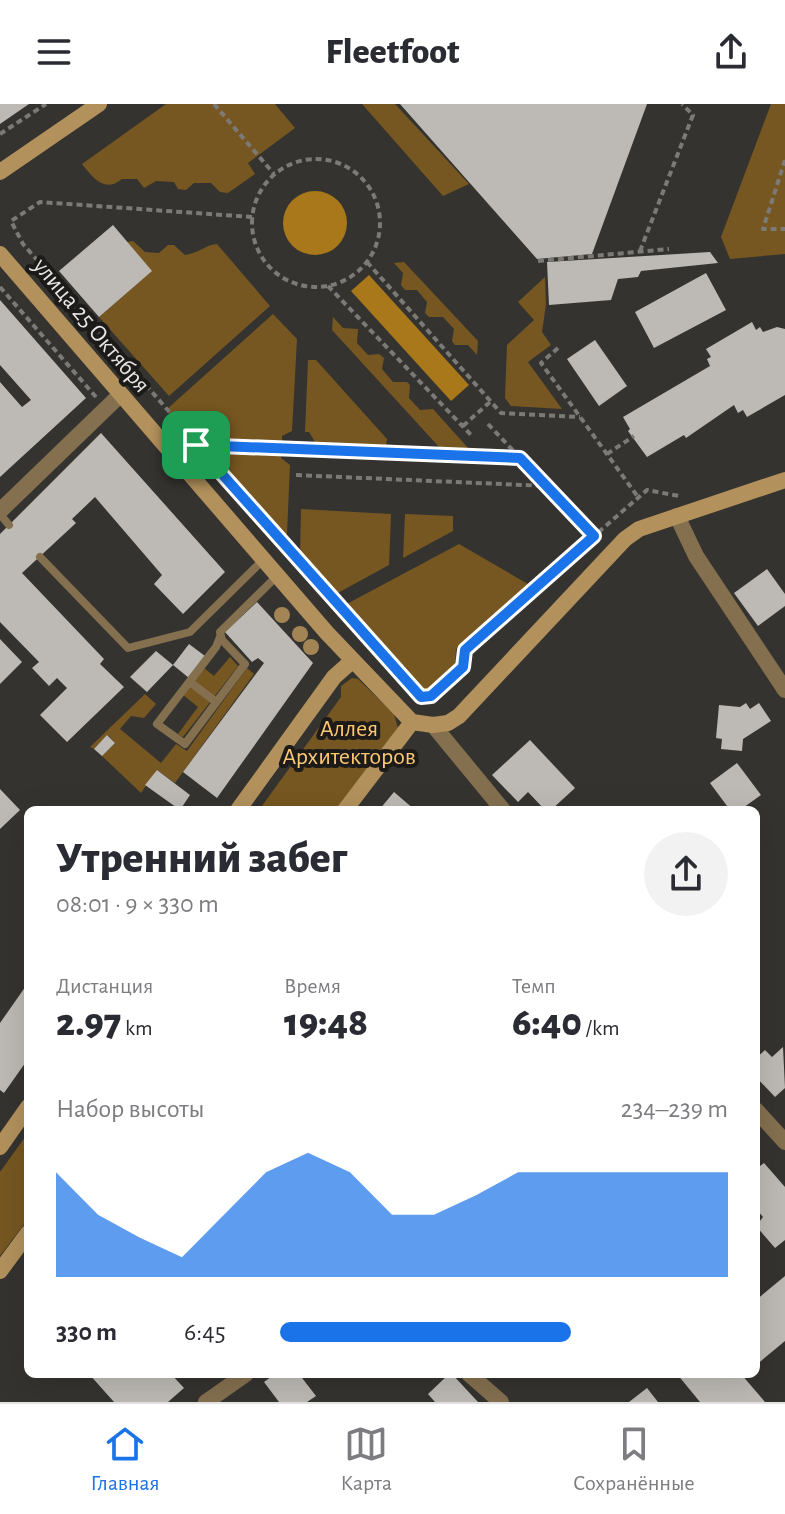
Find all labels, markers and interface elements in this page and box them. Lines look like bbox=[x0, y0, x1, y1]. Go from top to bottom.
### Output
icon: menu bbox=[32, 30, 76, 74]
icon: share bbox=[709, 30, 753, 74]
text: Fleetfoot bbox=[325, 34, 460, 70]
street label: улица 25 Октября bbox=[28, 253, 154, 397]
pin bbox=[162, 411, 230, 479]
icon: arrive bbox=[174, 423, 218, 467]
park label: Аллея Архитекторов bbox=[282, 717, 416, 769]
button: share bbox=[644, 832, 728, 916]
text: Утренний забег bbox=[56, 837, 347, 881]
text: 08:01 · 9 × 330 m bbox=[56, 891, 219, 917]
text: Дистанция bbox=[56, 975, 153, 997]
text: Время bbox=[284, 975, 341, 997]
text: Темп bbox=[512, 975, 556, 997]
text: 2.97 bbox=[56, 1003, 121, 1043]
text: 19:48 bbox=[284, 1003, 368, 1043]
text: 6:40 bbox=[512, 1003, 582, 1043]
text: km bbox=[121, 1017, 153, 1039]
text: /km bbox=[582, 1017, 620, 1039]
text: Набор высоты bbox=[56, 1096, 205, 1122]
text: 234–239 m bbox=[621, 1096, 728, 1122]
text: 330 m bbox=[56, 1319, 117, 1345]
text: 6:45 bbox=[184, 1319, 226, 1345]
tab: Главная bbox=[90, 1422, 160, 1496]
tab: Карта bbox=[340, 1422, 392, 1496]
tab: Сохранённые bbox=[573, 1422, 695, 1496]

